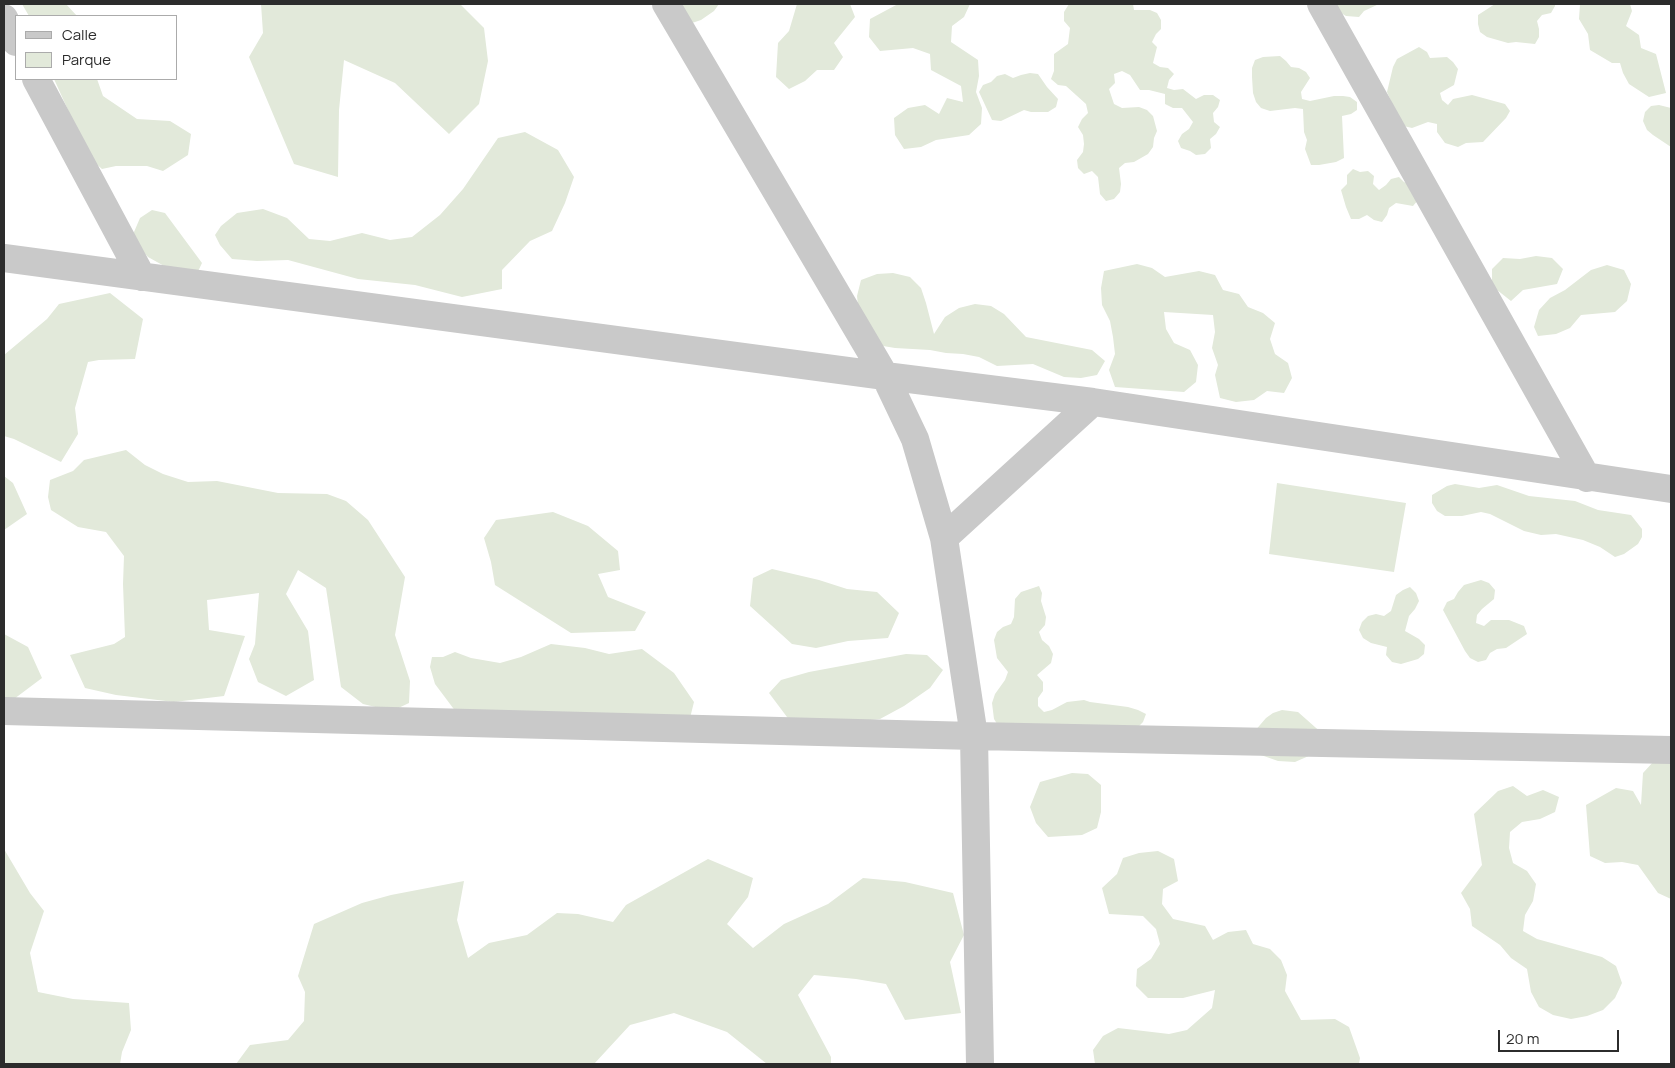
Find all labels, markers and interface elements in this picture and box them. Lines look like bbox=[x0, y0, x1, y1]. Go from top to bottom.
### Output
legend bbox=[15, 15, 178, 80]
text: Calle bbox=[62, 24, 97, 45]
text: Parque bbox=[62, 49, 111, 70]
scale bar bbox=[1500, 1020, 1621, 1052]
text: 20 m bbox=[1506, 1028, 1539, 1049]

